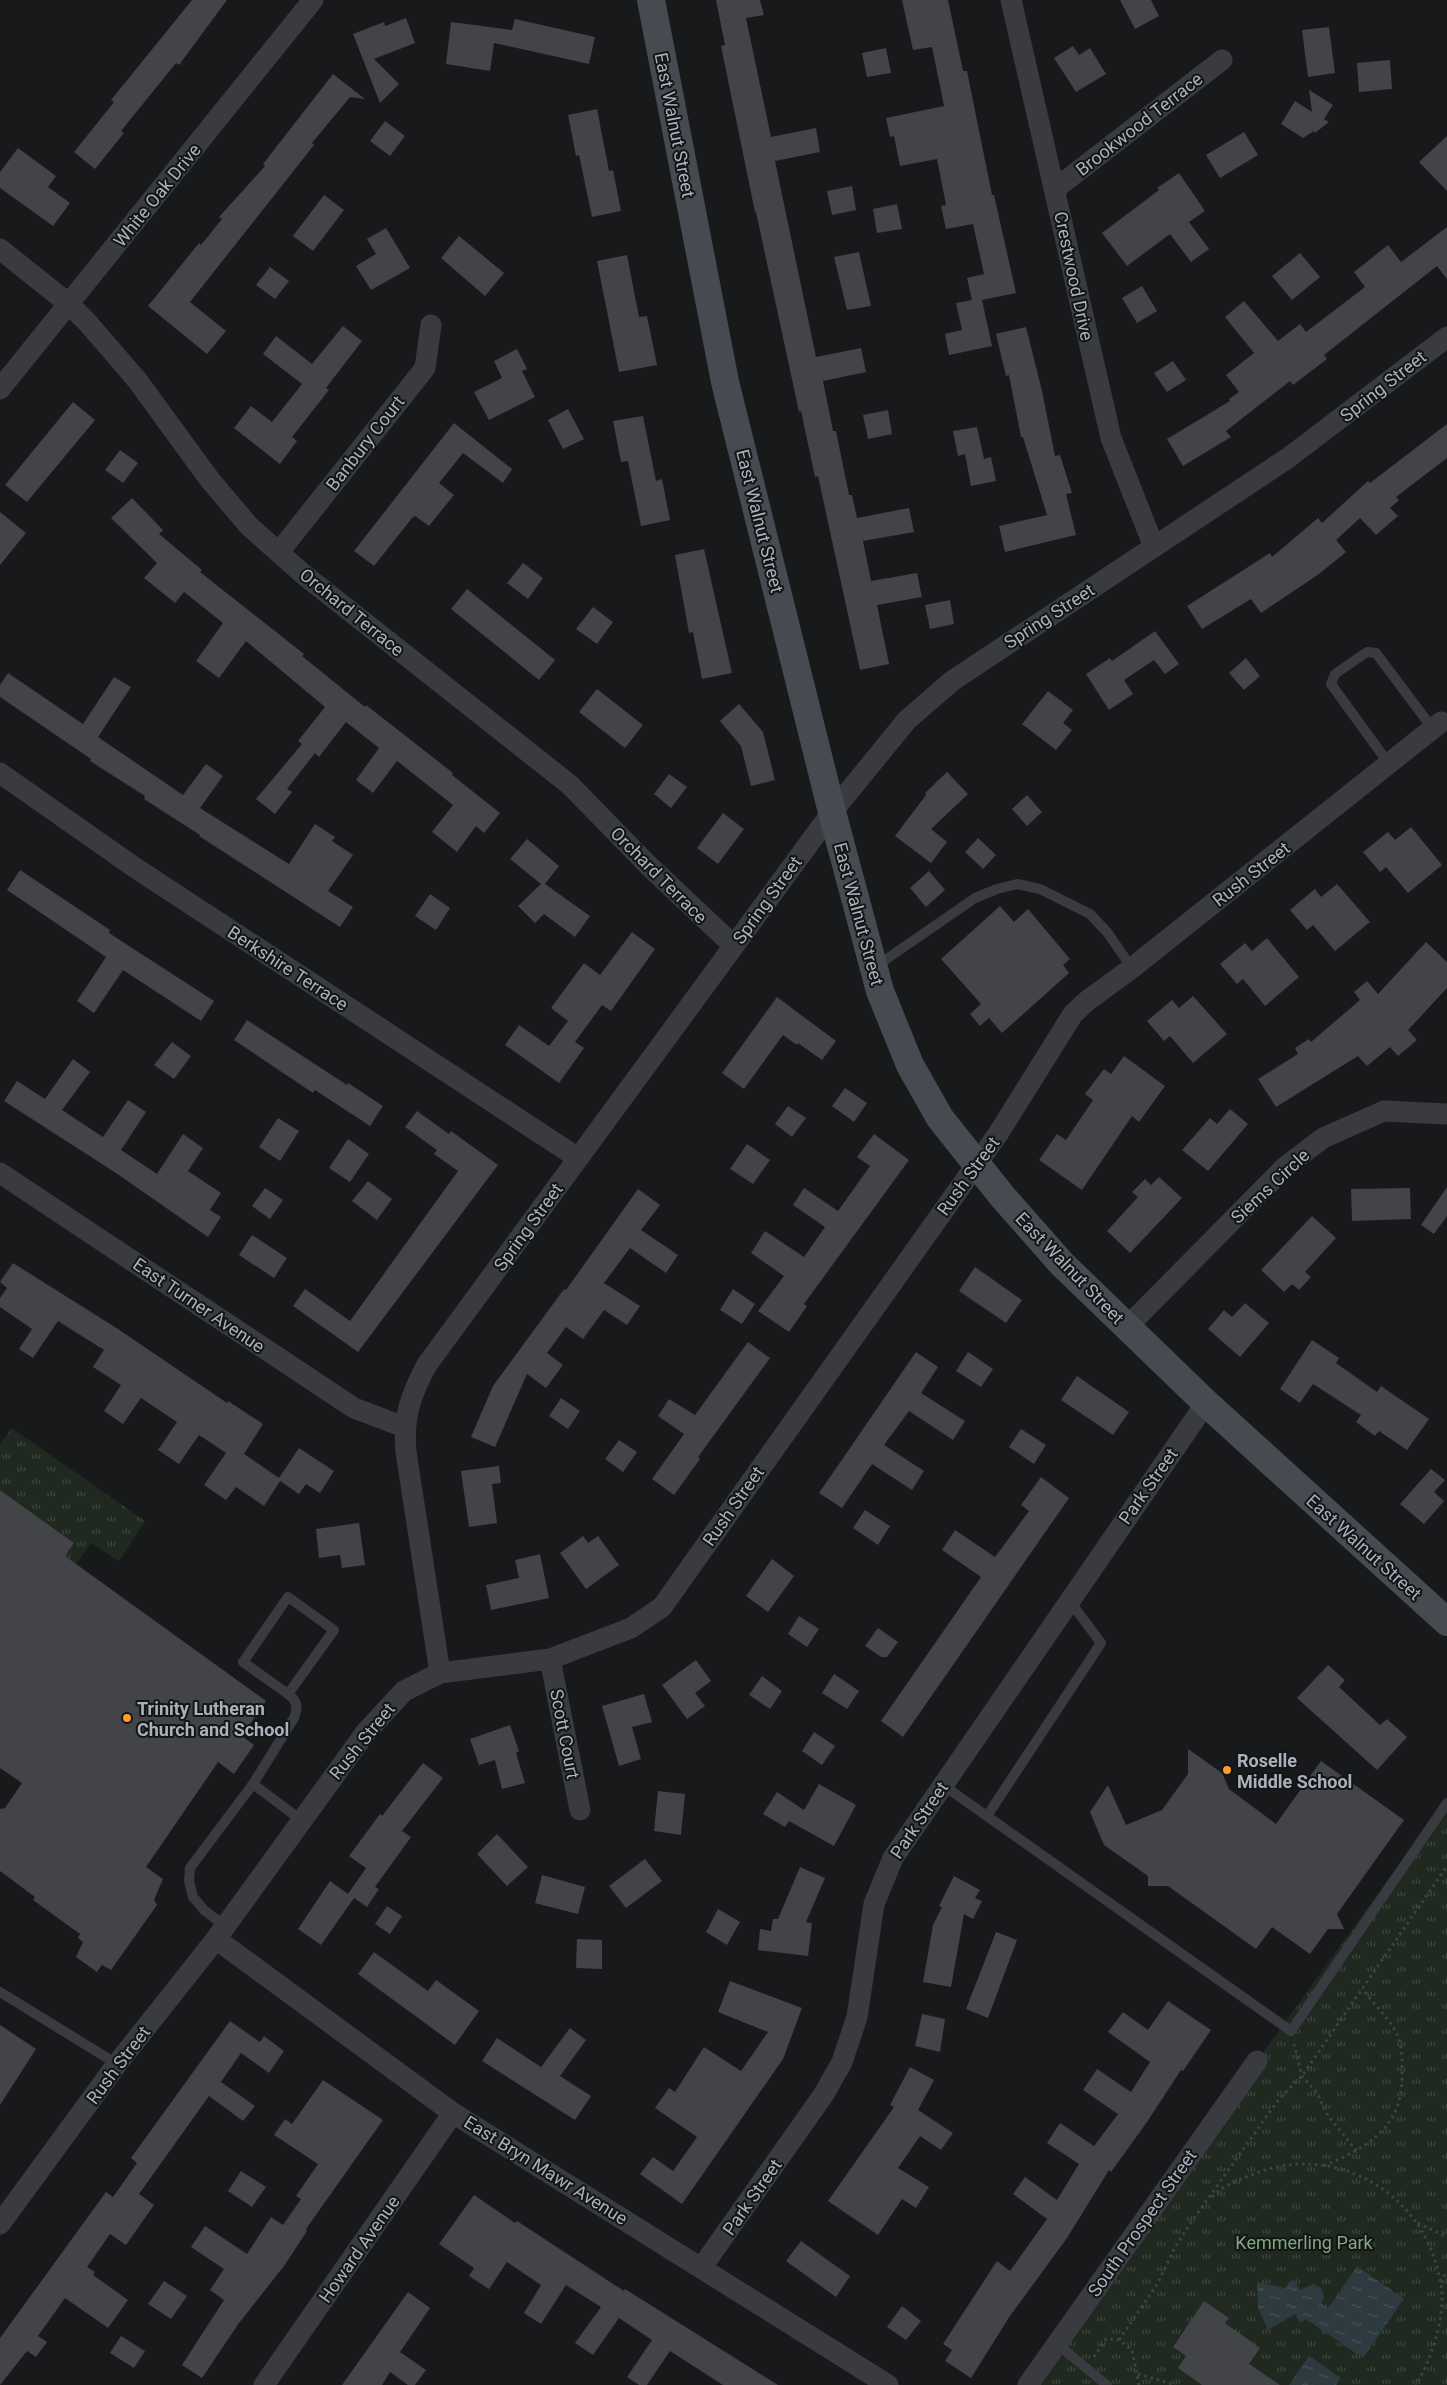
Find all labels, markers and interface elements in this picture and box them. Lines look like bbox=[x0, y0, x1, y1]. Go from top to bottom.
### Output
street label: East Walnut Street bbox=[651, 51, 699, 199]
street label: Brookwood Terrace bbox=[1071, 68, 1207, 180]
street label: White Oak Drive bbox=[109, 139, 205, 251]
street label: Crestwood Drive bbox=[1050, 210, 1098, 342]
street label: Spring Street bbox=[1336, 346, 1430, 426]
street label: Banbury Court bbox=[321, 391, 409, 495]
street label: East Walnut Street bbox=[732, 447, 788, 595]
street label: Orchard Terrace bbox=[296, 564, 408, 660]
street label: Spring Street bbox=[1000, 579, 1098, 653]
street label: Orchard Terrace bbox=[606, 822, 712, 928]
street label: Rush Street bbox=[1208, 837, 1294, 911]
street label: East Walnut Street bbox=[830, 840, 888, 988]
street label: Spring Street bbox=[728, 852, 806, 948]
street label: Berkshire Terrace bbox=[224, 921, 352, 1015]
street label: Rush Street bbox=[932, 1132, 1004, 1219]
street label: Siems Circle bbox=[1226, 1144, 1314, 1228]
street label: Spring Street bbox=[489, 1179, 567, 1275]
street label: East Walnut Street bbox=[1011, 1208, 1129, 1328]
street label: East Turner Avenue bbox=[129, 1253, 269, 1357]
street label: Park Street bbox=[1114, 1444, 1182, 1528]
street label: Rush Street bbox=[698, 1462, 768, 1550]
street label: East Walnut Street bbox=[1302, 1490, 1426, 1604]
street label: Scott Court bbox=[546, 1687, 584, 1781]
place label: Trinity Lutheran Church and School bbox=[137, 1698, 289, 1740]
street label: Rush Street bbox=[325, 1698, 399, 1783]
marker: Trinity Lutheran Church and School bbox=[121, 1712, 133, 1724]
place label: Roselle Middle School bbox=[1237, 1750, 1352, 1792]
marker: Roselle Middle School bbox=[1221, 1764, 1233, 1776]
street label: Park Street bbox=[886, 1777, 952, 1862]
street label: Rush Street bbox=[82, 2022, 154, 2108]
street label: East Bryn Mawr Avenue bbox=[460, 2111, 632, 2229]
street label: South Prospect Street bbox=[1083, 2145, 1201, 2301]
street label: Park Street bbox=[718, 2155, 786, 2239]
street label: Howard Avenue bbox=[314, 2191, 404, 2307]
park label: Kemmerling Park bbox=[1235, 2232, 1374, 2253]

